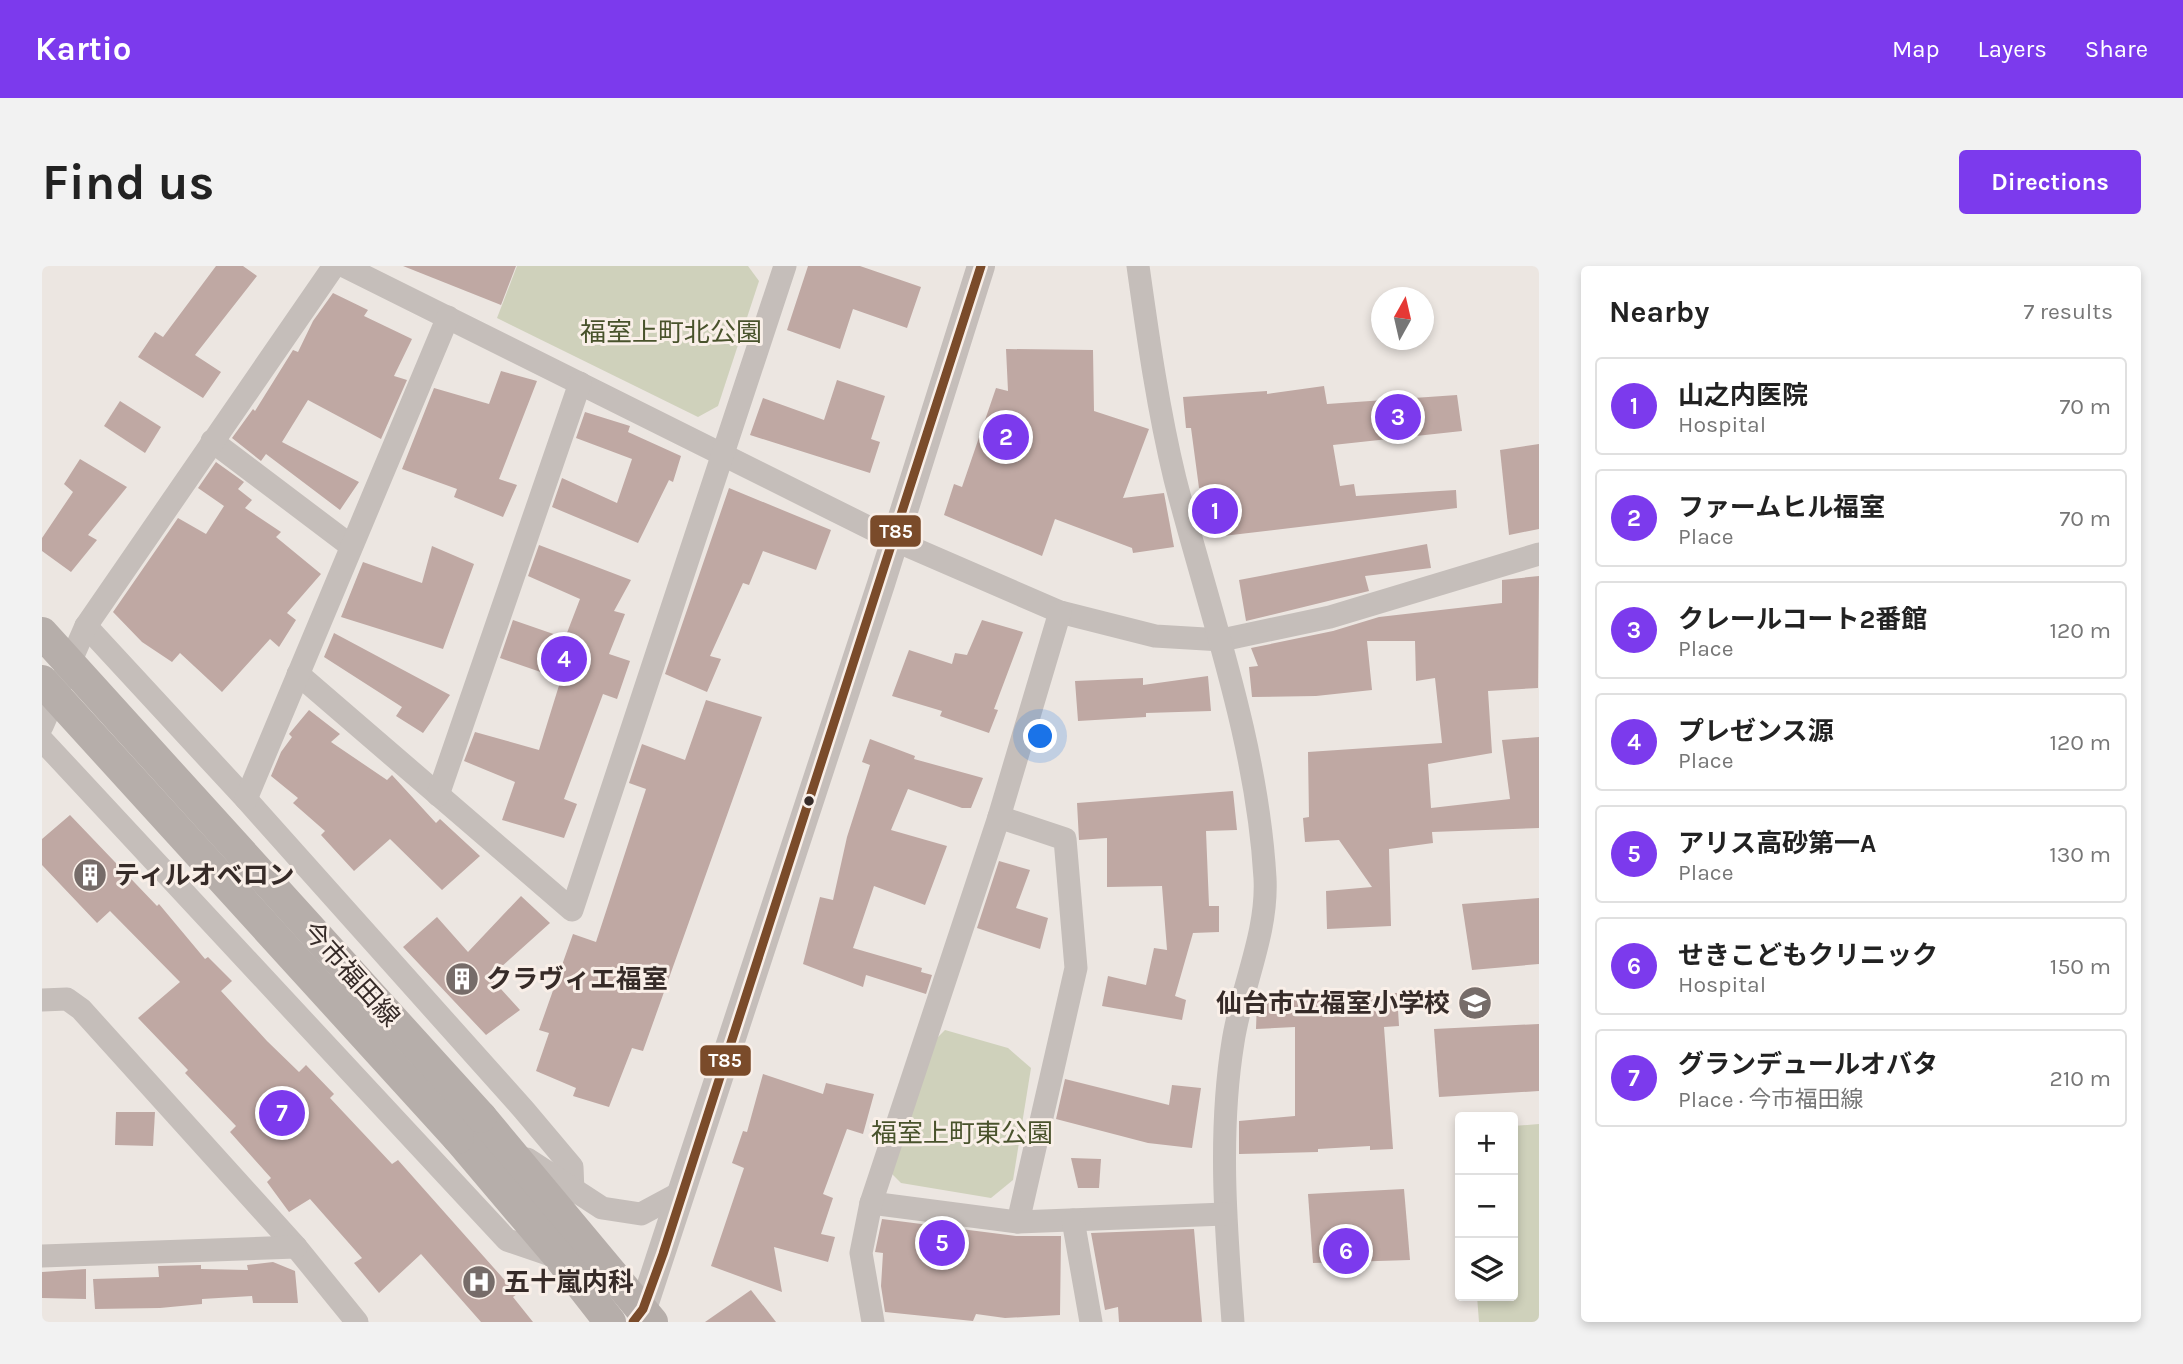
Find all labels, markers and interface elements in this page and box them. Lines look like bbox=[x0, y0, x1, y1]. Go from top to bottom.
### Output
text: Kartio bbox=[35, 30, 131, 68]
text: Map bbox=[1892, 35, 1940, 63]
text: Layers bbox=[1978, 35, 2047, 63]
text: Share bbox=[2085, 35, 2148, 63]
button: Directions bbox=[1959, 150, 2141, 214]
text: Find us bbox=[42, 154, 214, 211]
north arrow bbox=[1371, 287, 1434, 350]
text: Nearby bbox=[1609, 294, 1709, 330]
text: 7 results bbox=[2023, 298, 2113, 325]
park label: 福室上町北公園 bbox=[580, 317, 762, 348]
text: 山之内医院 bbox=[1678, 380, 1808, 411]
pin: 3 bbox=[1375, 391, 1421, 443]
text: 1 bbox=[1630, 393, 1638, 420]
text: 70 m bbox=[2060, 393, 2111, 420]
pin: 2 bbox=[983, 411, 1029, 463]
text: Hospital bbox=[1678, 411, 1766, 438]
pin: 1 bbox=[1192, 485, 1238, 537]
text: ファームヒル福室 bbox=[1678, 492, 1885, 523]
text: 2 bbox=[1627, 505, 1641, 532]
text: 70 m bbox=[2060, 505, 2111, 532]
line badge: T85 bbox=[869, 514, 922, 548]
text: T85 bbox=[879, 521, 913, 543]
text: Place bbox=[1678, 523, 1734, 550]
text: クレールコート2番館 bbox=[1678, 604, 1927, 635]
text: 3 bbox=[1627, 617, 1641, 644]
text: 120 m bbox=[2049, 617, 2111, 644]
pin: 4 bbox=[541, 633, 587, 685]
text: Place bbox=[1678, 635, 1734, 662]
text: プレゼンス源 bbox=[1678, 716, 1833, 747]
your location bbox=[1023, 719, 1057, 753]
text: 4 bbox=[1627, 729, 1641, 756]
text: 120 m bbox=[2049, 729, 2111, 756]
text: Place bbox=[1678, 747, 1734, 774]
unlabelled marker bbox=[802, 794, 816, 808]
text: アリス高砂第一A bbox=[1678, 828, 1876, 859]
text: 5 bbox=[1627, 841, 1641, 868]
text: 130 m bbox=[2049, 841, 2111, 868]
building icon: ティルオベロン bbox=[71, 856, 109, 894]
text: Place bbox=[1678, 859, 1734, 886]
place label: ティルオベロン bbox=[114, 860, 294, 891]
street label: 今市福田線 bbox=[296, 915, 406, 1033]
text: せきこどもクリニック bbox=[1678, 940, 1938, 971]
text: 6 bbox=[1627, 953, 1641, 980]
text: 150 m bbox=[2050, 953, 2111, 980]
building icon: クラヴィエ福室 bbox=[443, 960, 481, 998]
place label: クラヴィエ福室 bbox=[486, 964, 668, 995]
text: Hospital bbox=[1678, 971, 1766, 998]
school or university icon: 仙台市立福室小学校 bbox=[1456, 984, 1494, 1022]
place label: 仙台市立福室小学校 bbox=[1216, 988, 1450, 1019]
line badge: T85 bbox=[699, 1044, 752, 1077]
text: グランデュールオバタ bbox=[1678, 1049, 1938, 1080]
text: T85 bbox=[708, 1050, 742, 1072]
text: 7 bbox=[1628, 1065, 1640, 1092]
text: 210 m bbox=[2049, 1065, 2111, 1092]
text: Place · 今市福田線 bbox=[1678, 1086, 1864, 1113]
pin: 7 bbox=[259, 1087, 305, 1139]
map controls bbox=[1455, 1112, 1518, 1301]
button: + bbox=[1455, 1112, 1518, 1175]
park label: 福室上町東公園 bbox=[871, 1118, 1053, 1149]
button: − bbox=[1455, 1175, 1518, 1238]
pin: 5 bbox=[919, 1217, 965, 1269]
pin: 6 bbox=[1323, 1225, 1369, 1277]
button: layers bbox=[1455, 1238, 1518, 1301]
hospital icon: 五十嵐内科 bbox=[460, 1263, 498, 1301]
place label: 五十嵐内科 bbox=[504, 1267, 634, 1298]

